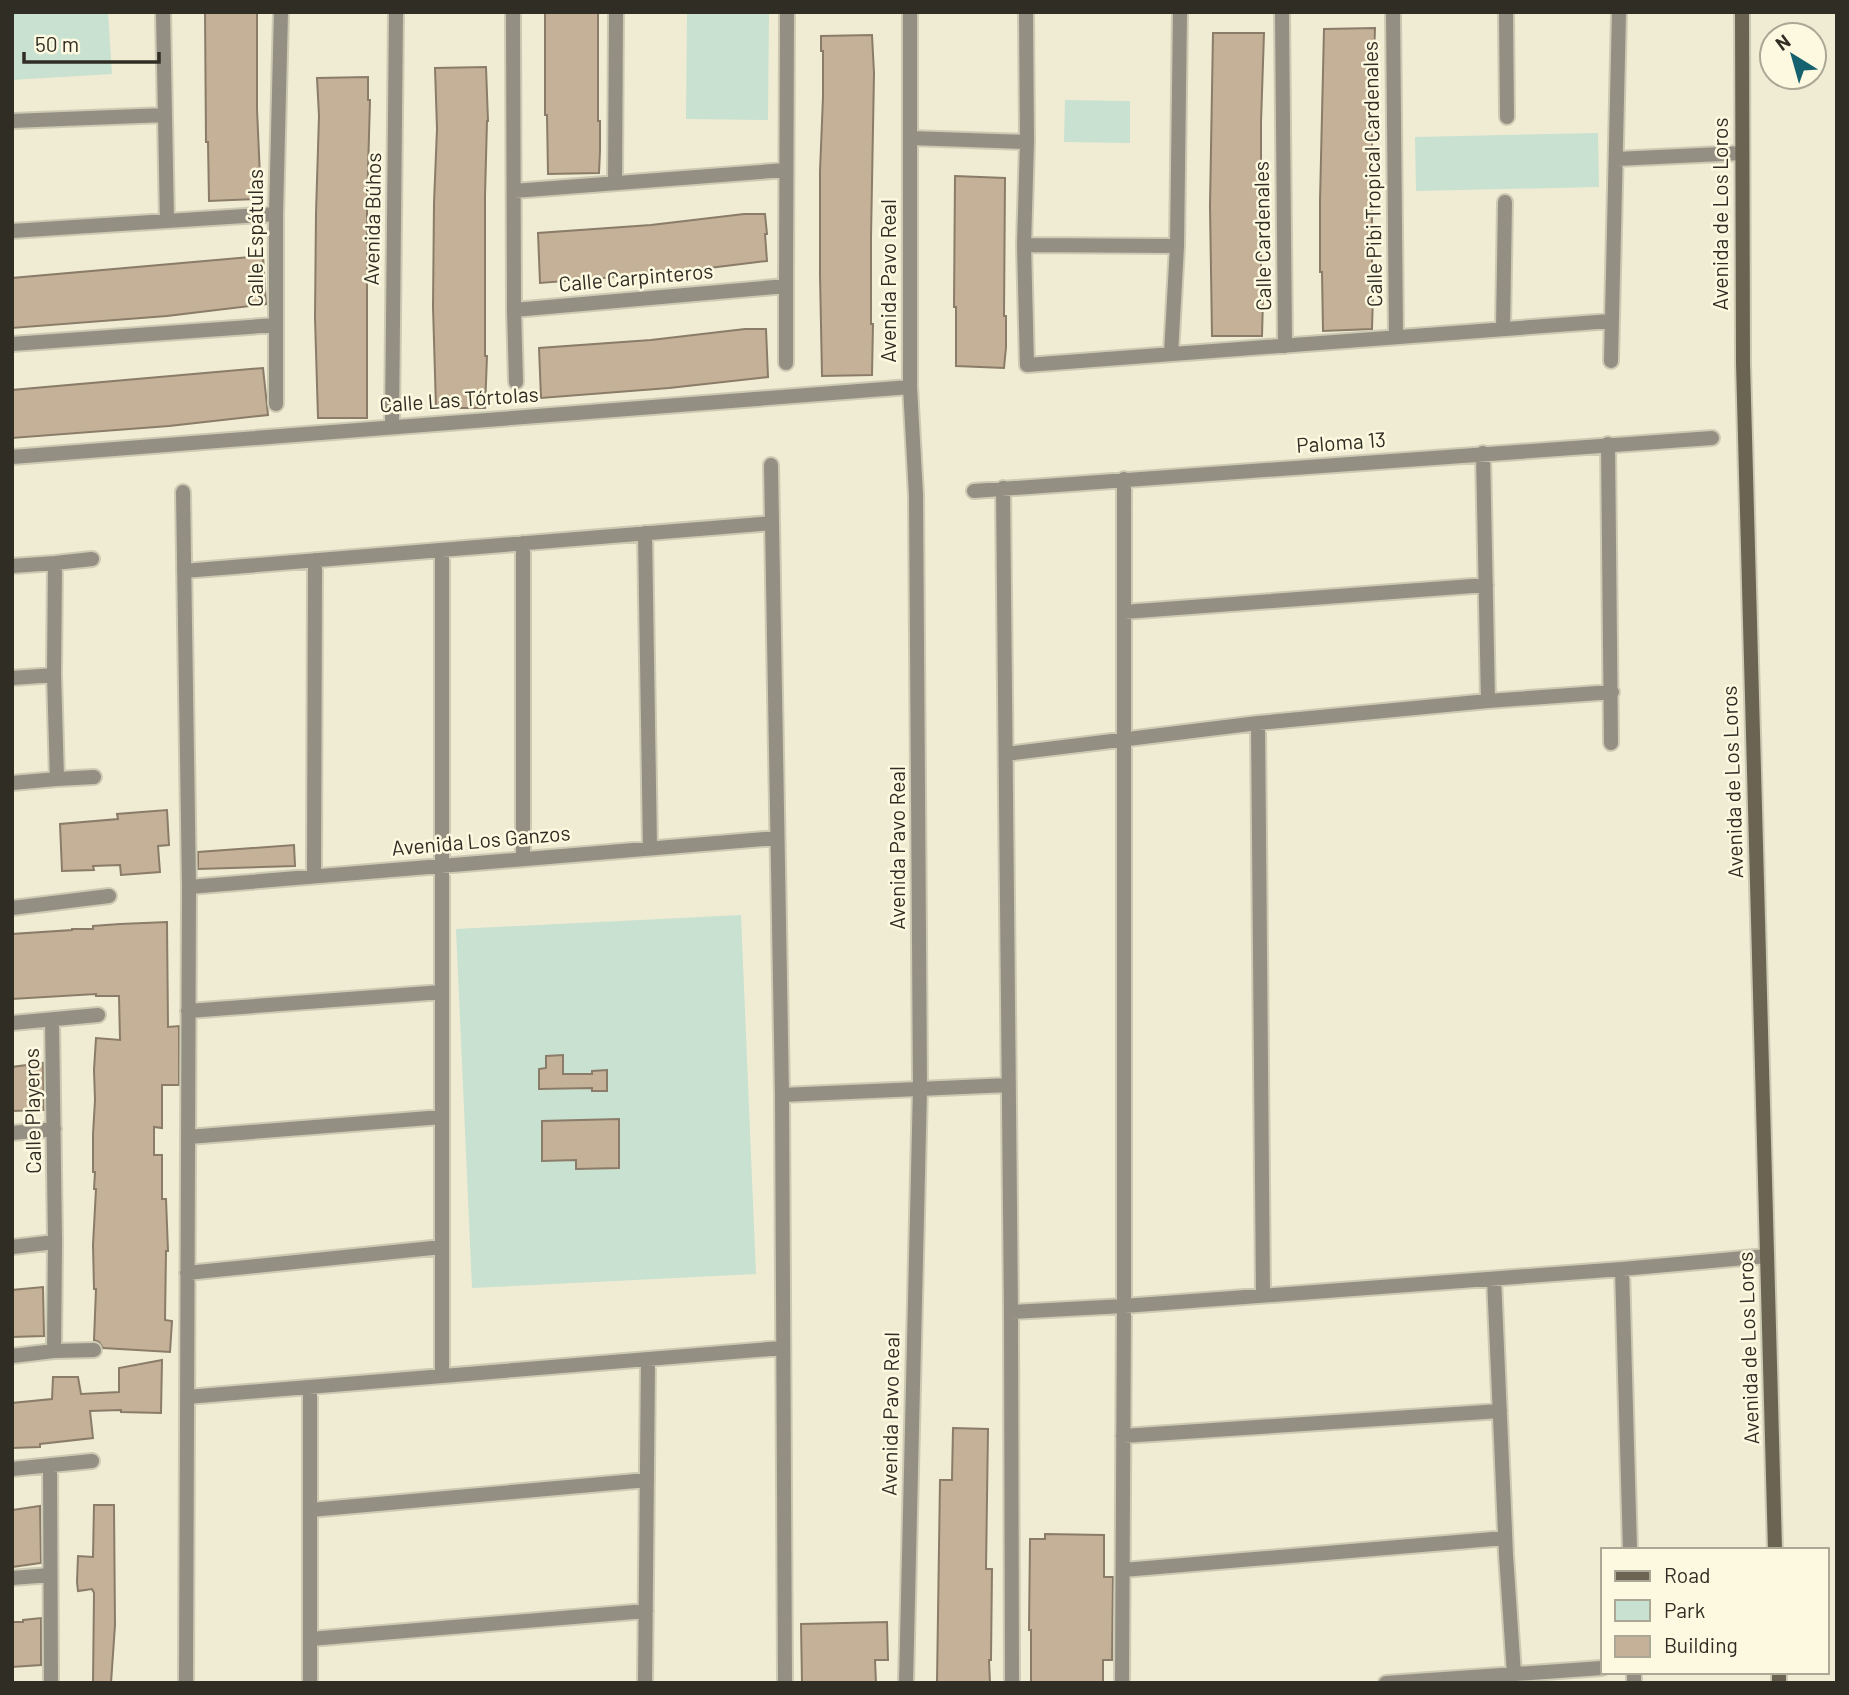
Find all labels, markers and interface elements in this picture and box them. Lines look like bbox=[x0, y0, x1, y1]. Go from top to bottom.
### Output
scale bar bbox=[24, 21, 159, 65]
north arrow bbox=[1758, 21, 1828, 91]
text: N bbox=[1770, 29, 1794, 55]
text: 50 m bbox=[35, 31, 79, 56]
street label: Calle Pibi Tropical Cardenales bbox=[1357, 41, 1386, 307]
street label: Avenida de Los Loros bbox=[1707, 117, 1732, 311]
street label: Avenida Búhos bbox=[358, 152, 385, 286]
street label: Calle Cardenales bbox=[1248, 161, 1275, 311]
street label: Calle Espátulas bbox=[242, 169, 267, 307]
street label: Avenida Pavo Real bbox=[875, 199, 900, 363]
street label: Calle Carpinteros bbox=[557, 257, 714, 296]
street label: Calle Las Tórtolas bbox=[378, 380, 539, 417]
street label: Paloma 13 bbox=[1295, 426, 1387, 457]
street label: Avenida de Los Loros bbox=[1716, 685, 1747, 879]
street label: Avenida Pavo Real bbox=[884, 766, 909, 930]
street label: Avenida Los Ganzos bbox=[390, 819, 571, 860]
street label: Calle Playeros bbox=[18, 1048, 45, 1174]
street label: Avenida de Los Loros bbox=[1732, 1251, 1763, 1445]
street label: Avenida Pavo Real bbox=[876, 1332, 903, 1496]
legend bbox=[1601, 1548, 1828, 1674]
text: Road bbox=[1664, 1562, 1710, 1587]
text: Park bbox=[1664, 1597, 1705, 1622]
text: Building bbox=[1664, 1632, 1738, 1657]

